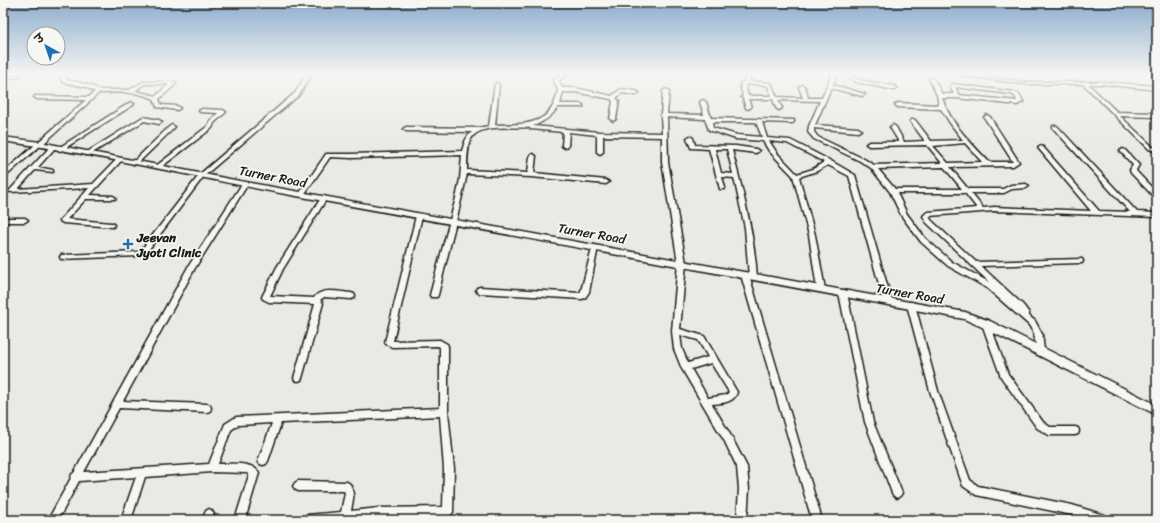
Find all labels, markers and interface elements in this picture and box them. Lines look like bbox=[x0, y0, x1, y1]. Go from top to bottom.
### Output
north arrow bbox=[26, 26, 66, 66]
text: उ bbox=[30, 28, 50, 49]
street label: Turner Road bbox=[237, 159, 310, 195]
street label: Turner Road bbox=[556, 216, 629, 251]
place label: Jeevan Jyoti Clinic bbox=[136, 226, 202, 264]
marker: Jeevan Jyoti Clinic bbox=[122, 238, 134, 250]
street label: Turner Road bbox=[874, 276, 947, 311]

